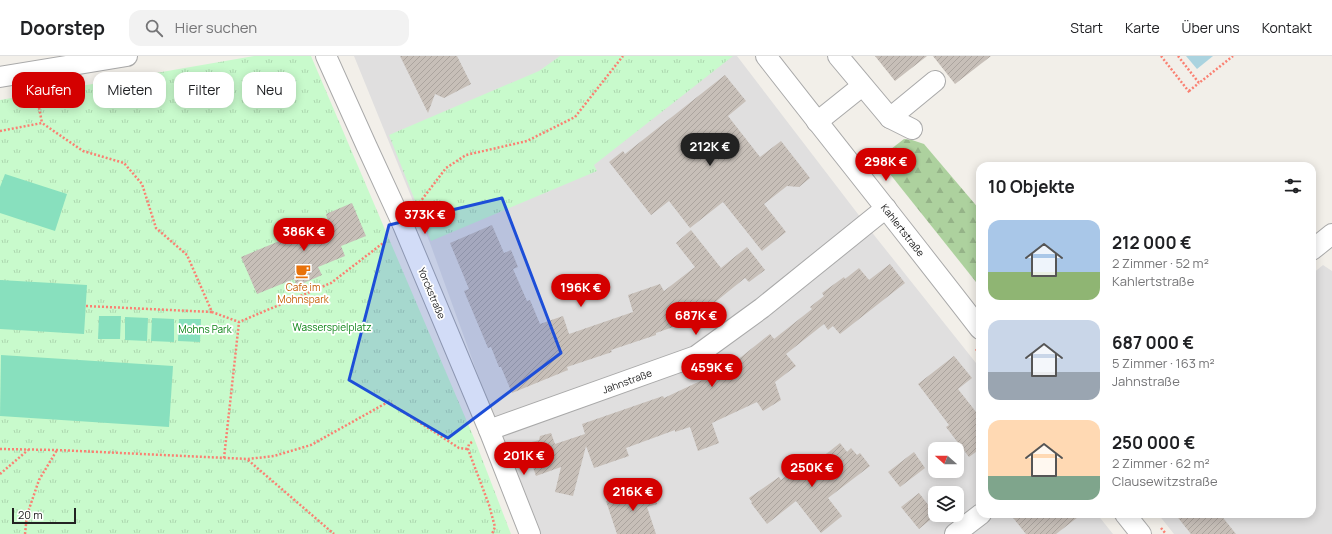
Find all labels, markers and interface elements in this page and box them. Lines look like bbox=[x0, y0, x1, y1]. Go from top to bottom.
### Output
search box bbox=[129, 10, 409, 46]
text: Doorstep bbox=[20, 15, 105, 41]
icon: search bbox=[143, 17, 165, 39]
text: Hier suchen bbox=[175, 17, 257, 38]
text: Start bbox=[1070, 18, 1103, 37]
text: Karte bbox=[1125, 18, 1160, 37]
text: Über uns bbox=[1182, 18, 1240, 37]
text: Kontakt bbox=[1262, 18, 1312, 37]
chip: Kaufen bbox=[12, 72, 85, 108]
chip: Mieten bbox=[93, 72, 166, 108]
chip: Filter bbox=[174, 72, 234, 108]
chip: Neu bbox=[242, 72, 296, 108]
pin: 212K € bbox=[677, 133, 743, 167]
text: 212K € bbox=[690, 137, 730, 155]
pin: 298K € bbox=[853, 148, 919, 182]
text: 298K € bbox=[864, 152, 908, 170]
text: 10 Objekte bbox=[988, 175, 1075, 198]
icon: filters bbox=[1282, 175, 1304, 197]
pin: 373K € bbox=[392, 201, 458, 235]
street label: Kahlertstraße bbox=[878, 201, 928, 259]
text: 373K € bbox=[404, 205, 446, 223]
pin: 386K € bbox=[271, 218, 337, 252]
text: 386K € bbox=[282, 222, 326, 240]
text: 212 000 € bbox=[1112, 231, 1192, 254]
icon: home bbox=[1020, 236, 1068, 284]
text: 2 Zimmer · 52 m² bbox=[1112, 254, 1209, 272]
cafe icon: Cafe im Mohnspark bbox=[294, 262, 312, 280]
street label: Yorckstraße bbox=[415, 265, 449, 321]
text: Kahlertstraße bbox=[1112, 272, 1194, 290]
pin: 196K € bbox=[548, 274, 614, 308]
text: 196K € bbox=[560, 278, 602, 296]
place label: Cafe im Mohnspark bbox=[277, 280, 330, 306]
pin: 687K € bbox=[663, 302, 729, 336]
text: 687K € bbox=[675, 306, 717, 324]
park label: Wasserspielplatz bbox=[292, 320, 372, 334]
park label: Mohns Park bbox=[178, 322, 233, 336]
text: 687 000 € bbox=[1112, 331, 1194, 354]
icon: home bbox=[1020, 336, 1068, 384]
pin: 459K € bbox=[679, 354, 745, 388]
text: 5 Zimmer · 163 m² bbox=[1112, 354, 1215, 372]
text: 459K € bbox=[690, 358, 734, 376]
street label: Jahnstraße bbox=[600, 365, 654, 396]
text: Jahnstraße bbox=[1112, 372, 1180, 390]
text: 250 000 € bbox=[1112, 431, 1195, 454]
icon: home bbox=[1020, 436, 1068, 484]
pin: 201K € bbox=[491, 442, 557, 476]
north arrow bbox=[928, 442, 964, 478]
map controls bbox=[928, 442, 964, 522]
text: 201K € bbox=[503, 446, 545, 464]
pin: 250K € bbox=[779, 454, 845, 488]
text: 2 Zimmer · 62 m² bbox=[1112, 454, 1210, 472]
text: 250K € bbox=[790, 458, 834, 476]
text: Clausewitzstraße bbox=[1112, 472, 1218, 490]
pin: 216K € bbox=[600, 478, 666, 512]
text: 216K € bbox=[612, 482, 654, 500]
button: layers bbox=[928, 486, 964, 522]
scale bar bbox=[12, 506, 76, 525]
text: 20 m bbox=[18, 507, 43, 522]

